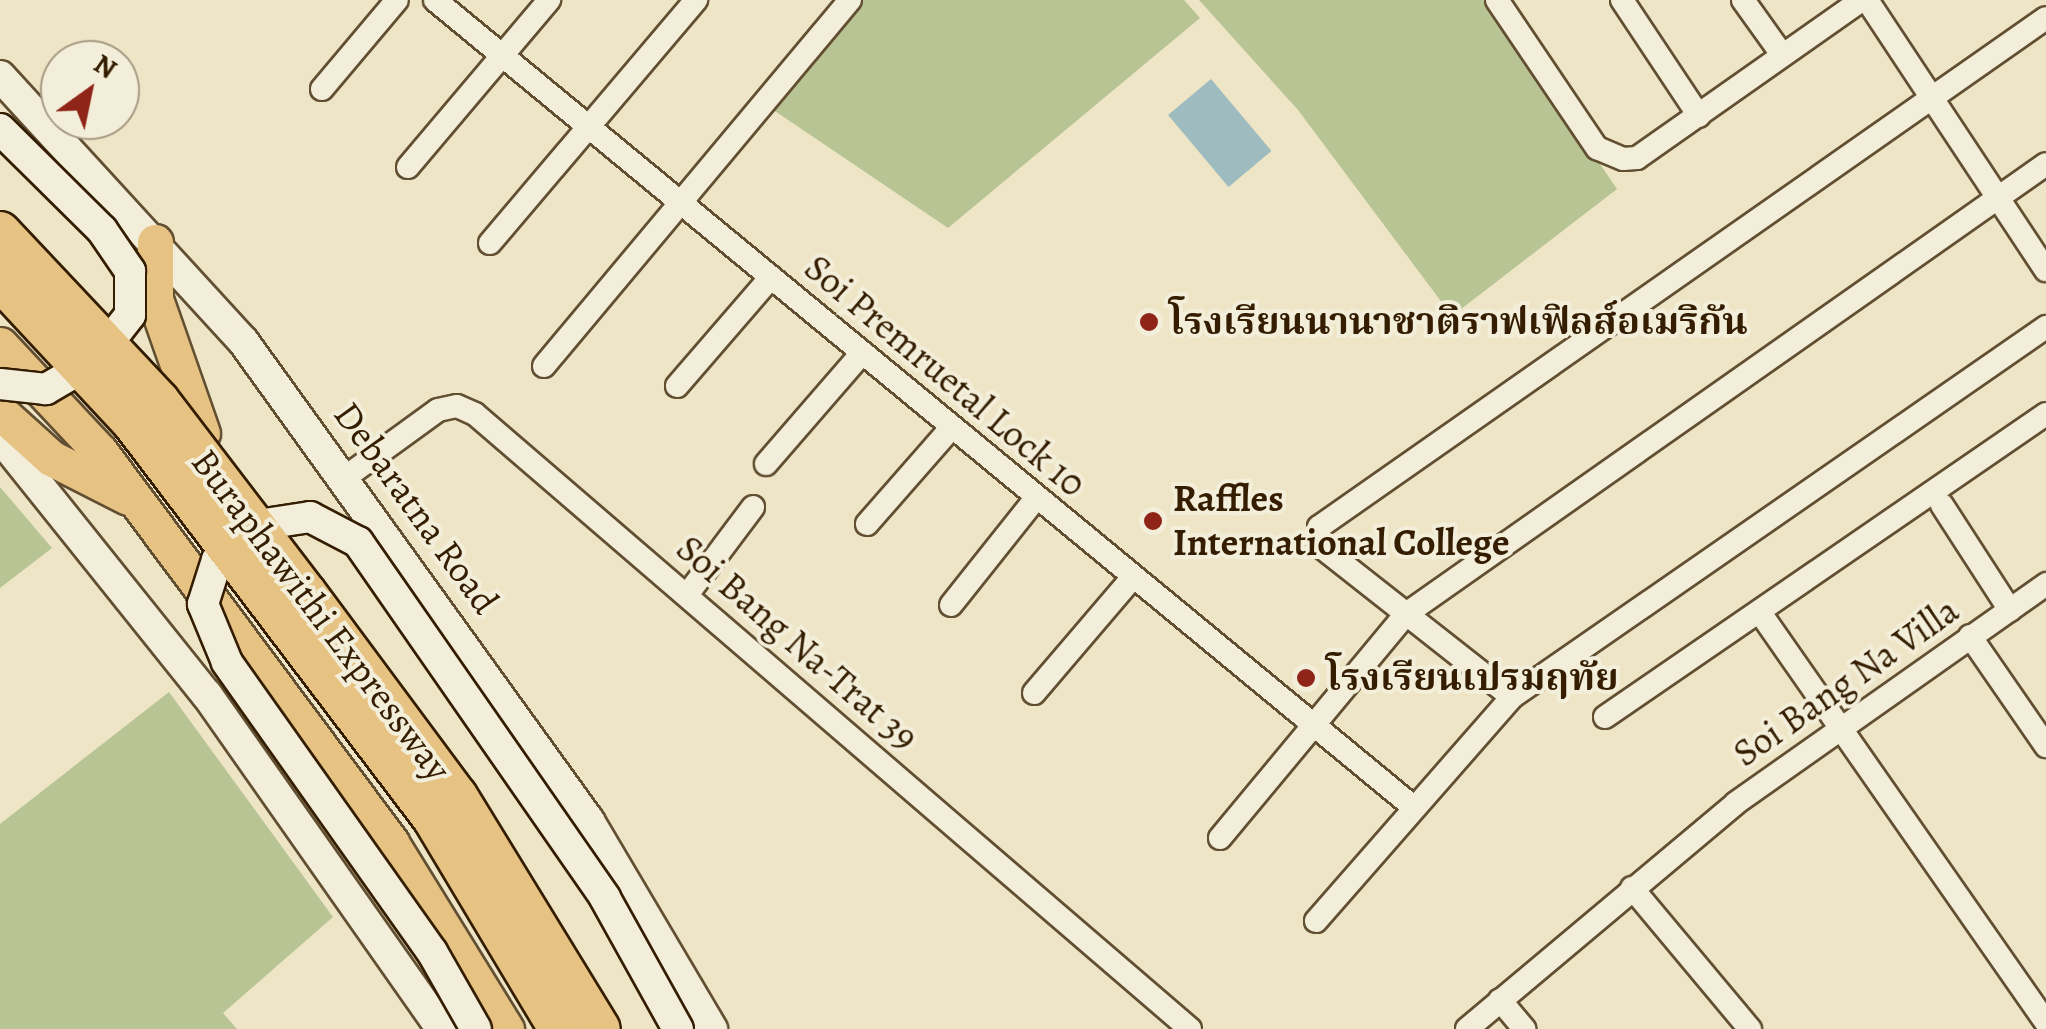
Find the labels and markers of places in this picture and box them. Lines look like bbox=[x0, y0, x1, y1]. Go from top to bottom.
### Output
place label: โรงเรียนนานาชาติราฟเฟิลส์อเมริกัน bbox=[1169, 299, 1748, 345]
marker: โรงเรียนนานาชาติราฟเฟิลส์อเมริกัน bbox=[1138, 311, 1160, 333]
place label: Raffles International College bbox=[1173, 476, 1510, 566]
marker: Raffles International College bbox=[1142, 510, 1164, 532]
place label: โรงเรียนเปรมฤทัย bbox=[1326, 655, 1619, 701]
marker: โรงเรียนเปรมฤทัย bbox=[1295, 667, 1317, 689]

